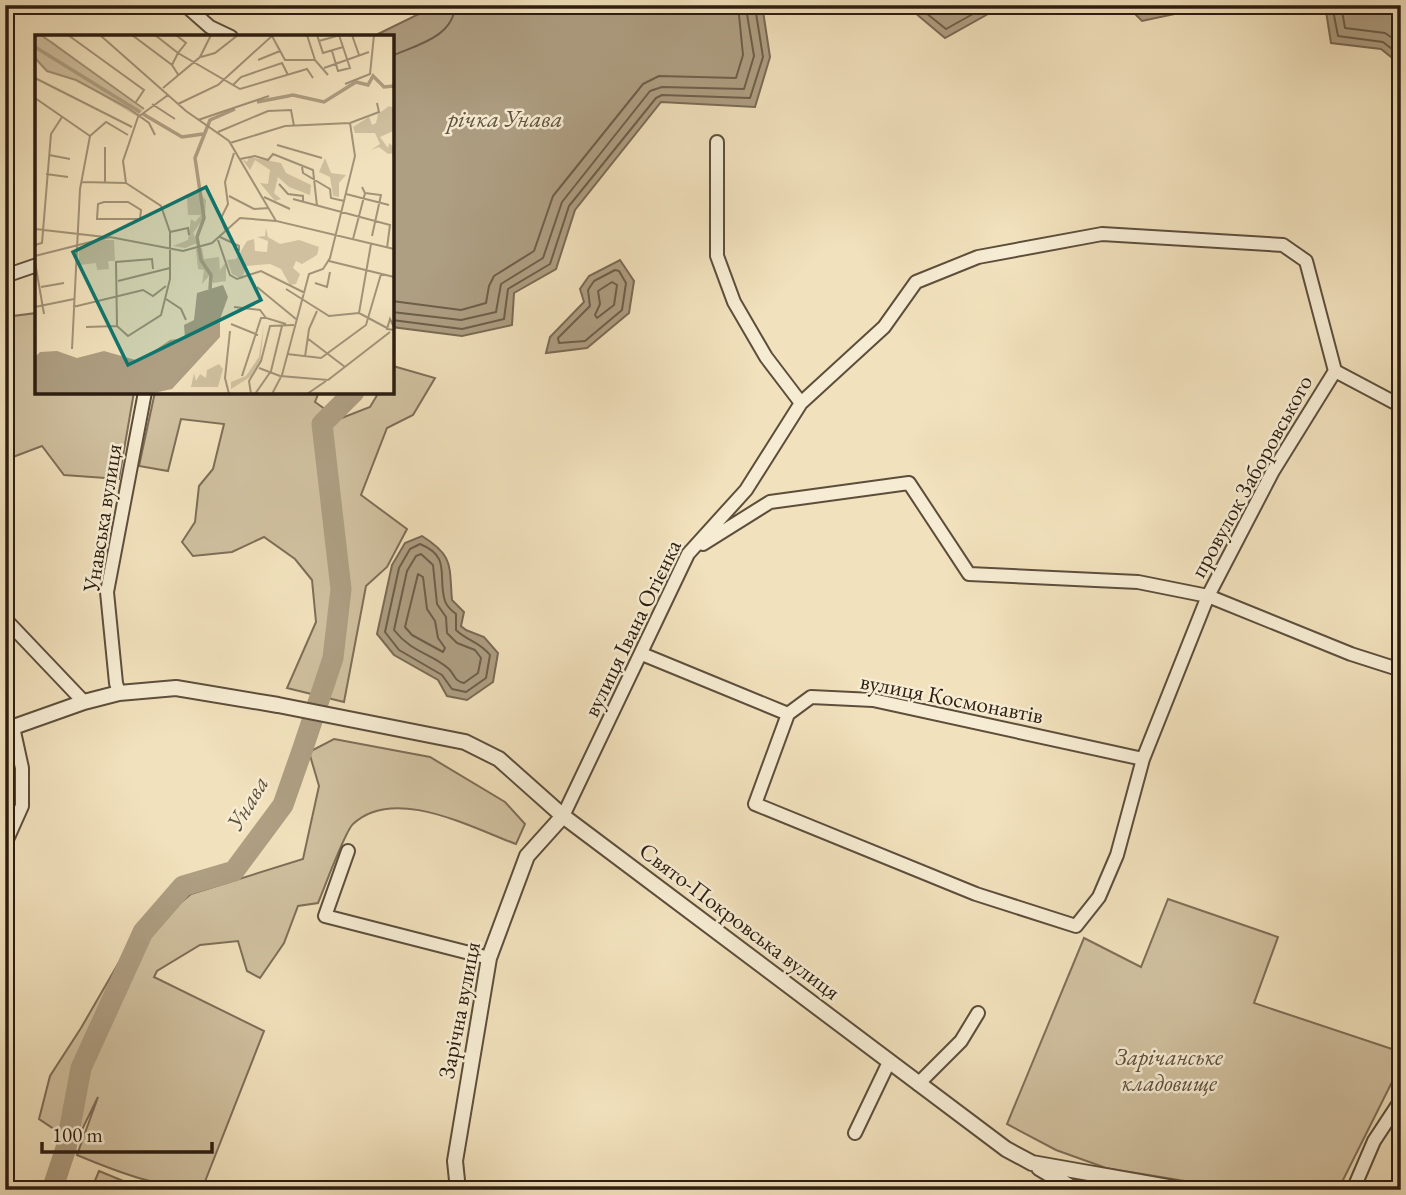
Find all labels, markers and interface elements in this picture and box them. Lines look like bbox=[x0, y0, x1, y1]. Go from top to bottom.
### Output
inset map bbox=[35, 35, 394, 394]
water label: річка Унава bbox=[445, 103, 562, 134]
street label: провулок Заборовського bbox=[1183, 369, 1319, 583]
street label: Унавська вулиця bbox=[75, 442, 129, 595]
street label: вулиця Івана Огієнка bbox=[576, 534, 688, 722]
street label: вулиця Космонавтів bbox=[858, 666, 1046, 730]
water label: Унава bbox=[219, 770, 275, 836]
street label: Свято-Покровська вулиця bbox=[633, 835, 847, 1007]
street label: Зарічна вулиця bbox=[431, 939, 487, 1081]
park label: Зарічанське кладовище bbox=[1115, 1042, 1224, 1098]
scale bar bbox=[42, 1111, 212, 1155]
text: 100 m bbox=[52, 1121, 103, 1148]

